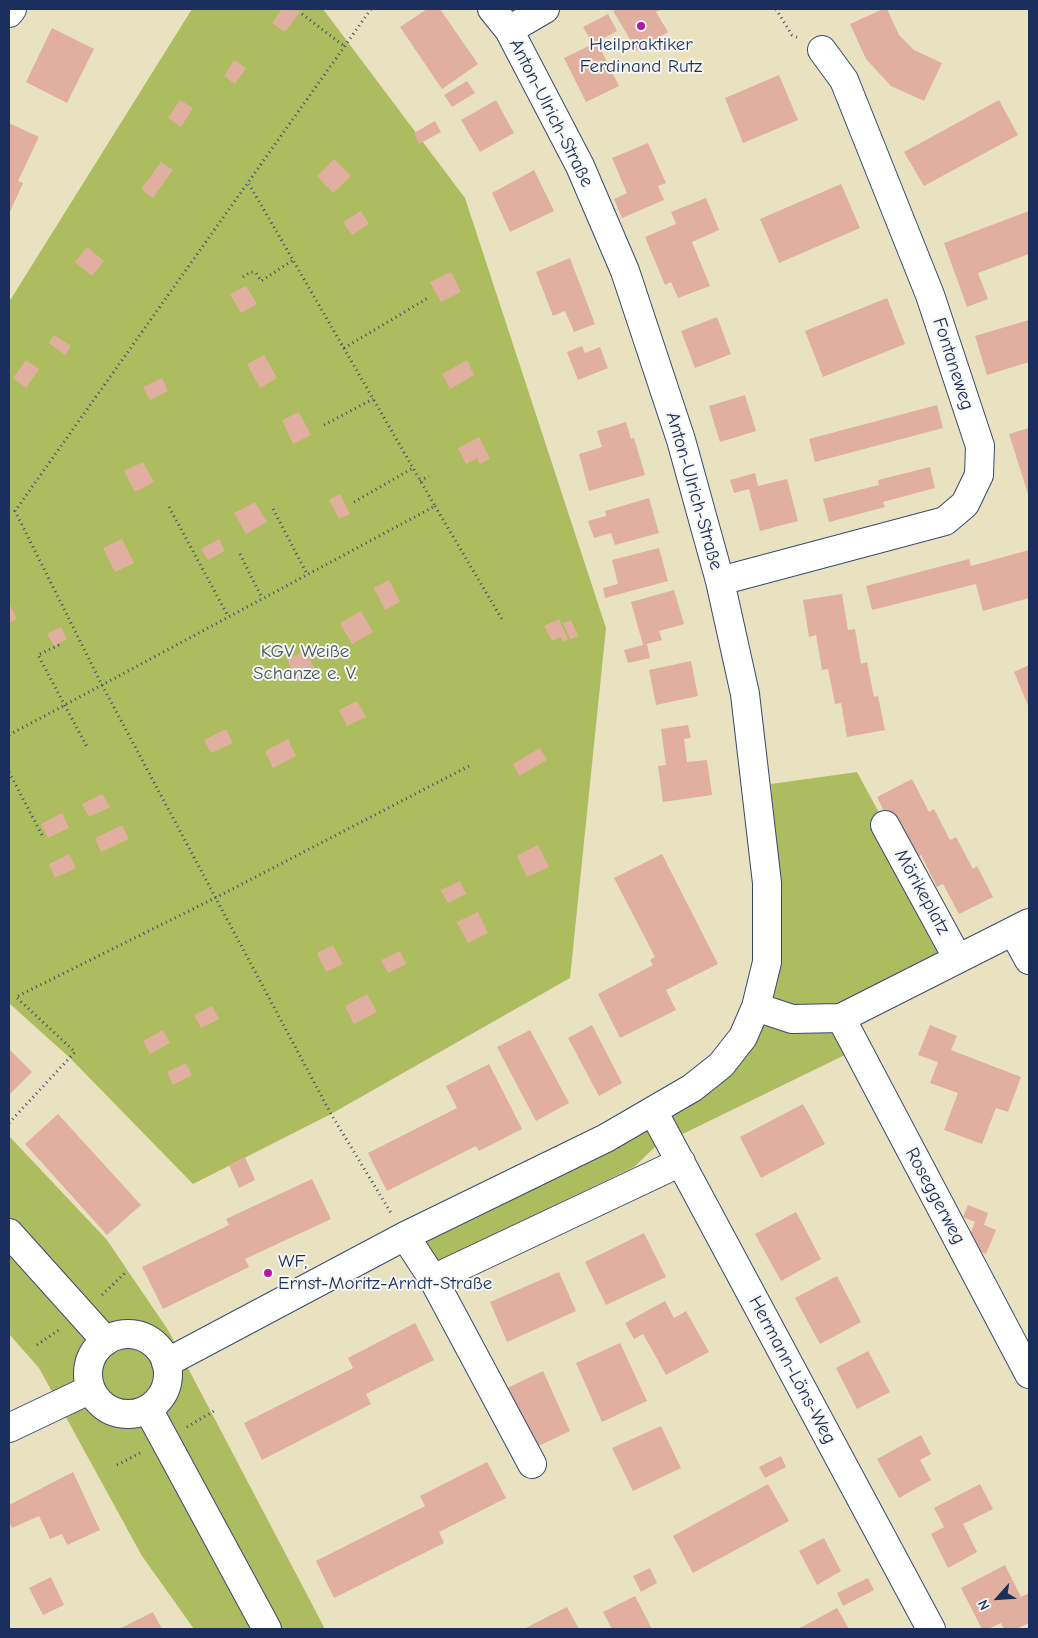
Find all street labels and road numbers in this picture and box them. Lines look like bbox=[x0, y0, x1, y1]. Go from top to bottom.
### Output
street label: Anton-Ulrich-Straße bbox=[504, 35, 598, 191]
street label: Fontaneweg bbox=[927, 315, 979, 413]
street label: Anton-Ulrich-Straße bbox=[661, 409, 727, 573]
street label: Mörikeplatz bbox=[889, 845, 955, 939]
street label: Roseggerweg bbox=[900, 1144, 970, 1248]
street label: Hermann-Löns-Weg bbox=[743, 1292, 841, 1448]

